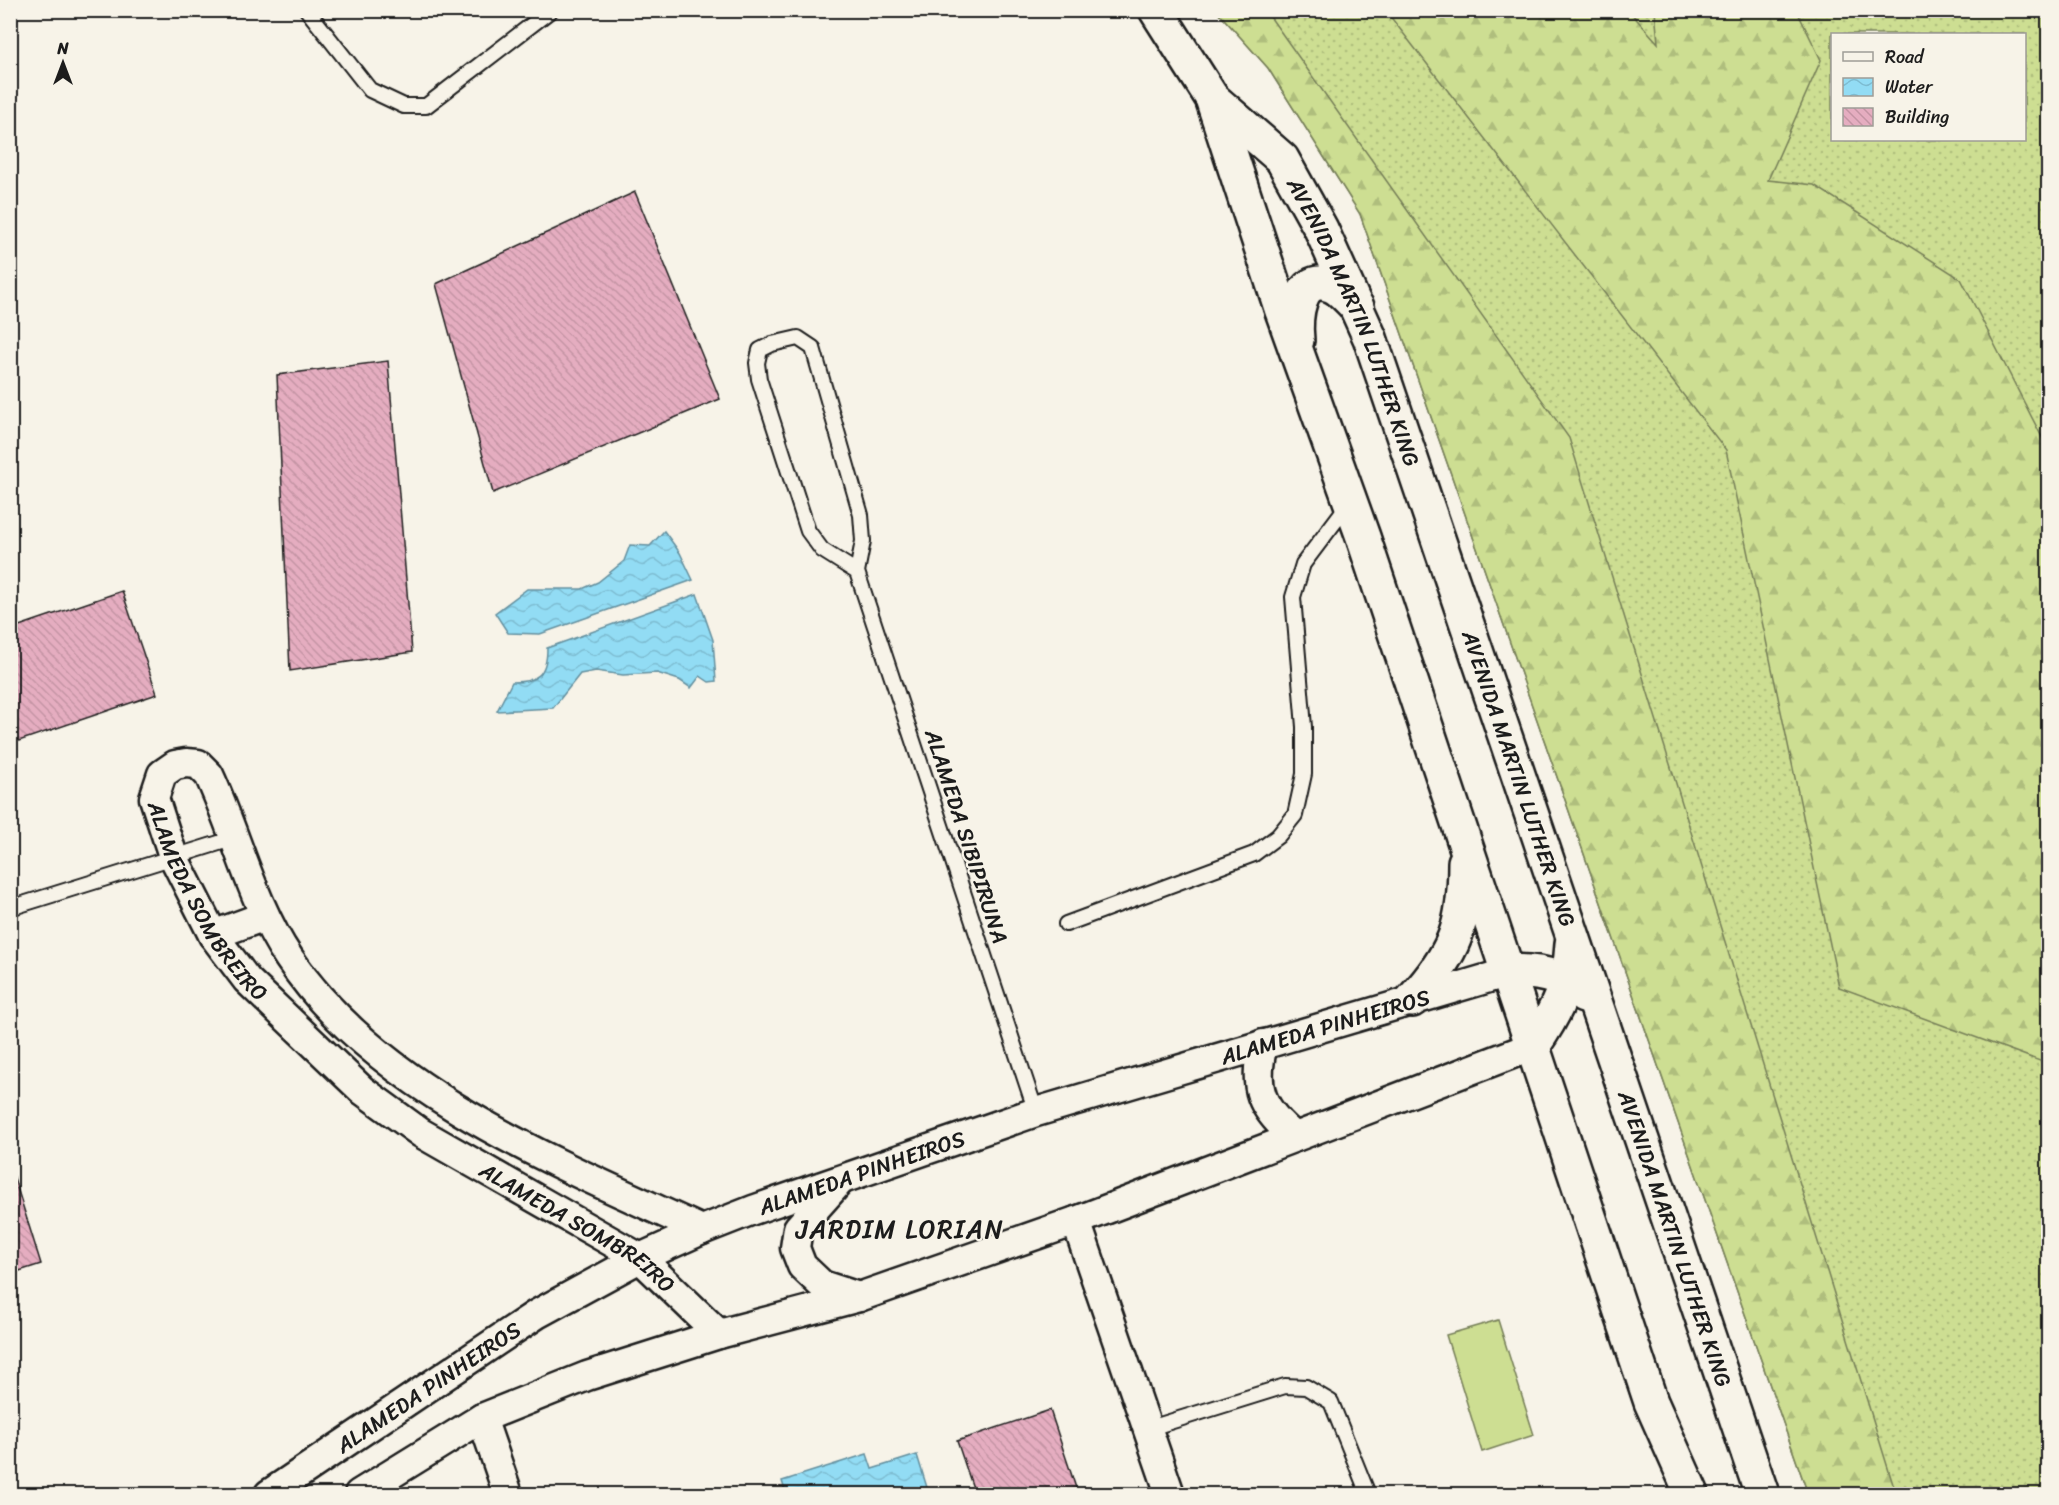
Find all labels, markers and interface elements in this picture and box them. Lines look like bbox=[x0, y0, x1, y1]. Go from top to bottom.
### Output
north arrow bbox=[33, 33, 93, 93]
legend bbox=[1831, 33, 2026, 141]
text: N bbox=[56, 34, 69, 63]
text: Road bbox=[1885, 41, 1925, 73]
text: Water bbox=[1885, 71, 1934, 103]
text: Building bbox=[1885, 101, 1949, 133]
street label: AVENIDA MARTIN LUTHER KING bbox=[1275, 169, 1431, 472]
street label: AVENIDA MARTIN LUTHER KING bbox=[1450, 624, 1587, 932]
street label: ALAMEDA SIBIPIRUNA bbox=[913, 723, 1020, 948]
street label: ALAMEDA SOMBREIRO bbox=[136, 795, 278, 1011]
street label: ALAMEDA PINHEIROS bbox=[1215, 977, 1435, 1077]
street label: AVENIDA MARTIN LUTHER KING bbox=[1606, 1084, 1743, 1392]
street label: ALAMEDA PINHEIROS bbox=[752, 1119, 971, 1227]
street label: ALAMEDA SOMBREIRO bbox=[471, 1151, 685, 1303]
district label: JARDIM LORIAN bbox=[795, 1206, 1004, 1252]
street label: ALAMEDA PINHEIROS bbox=[327, 1311, 530, 1465]

